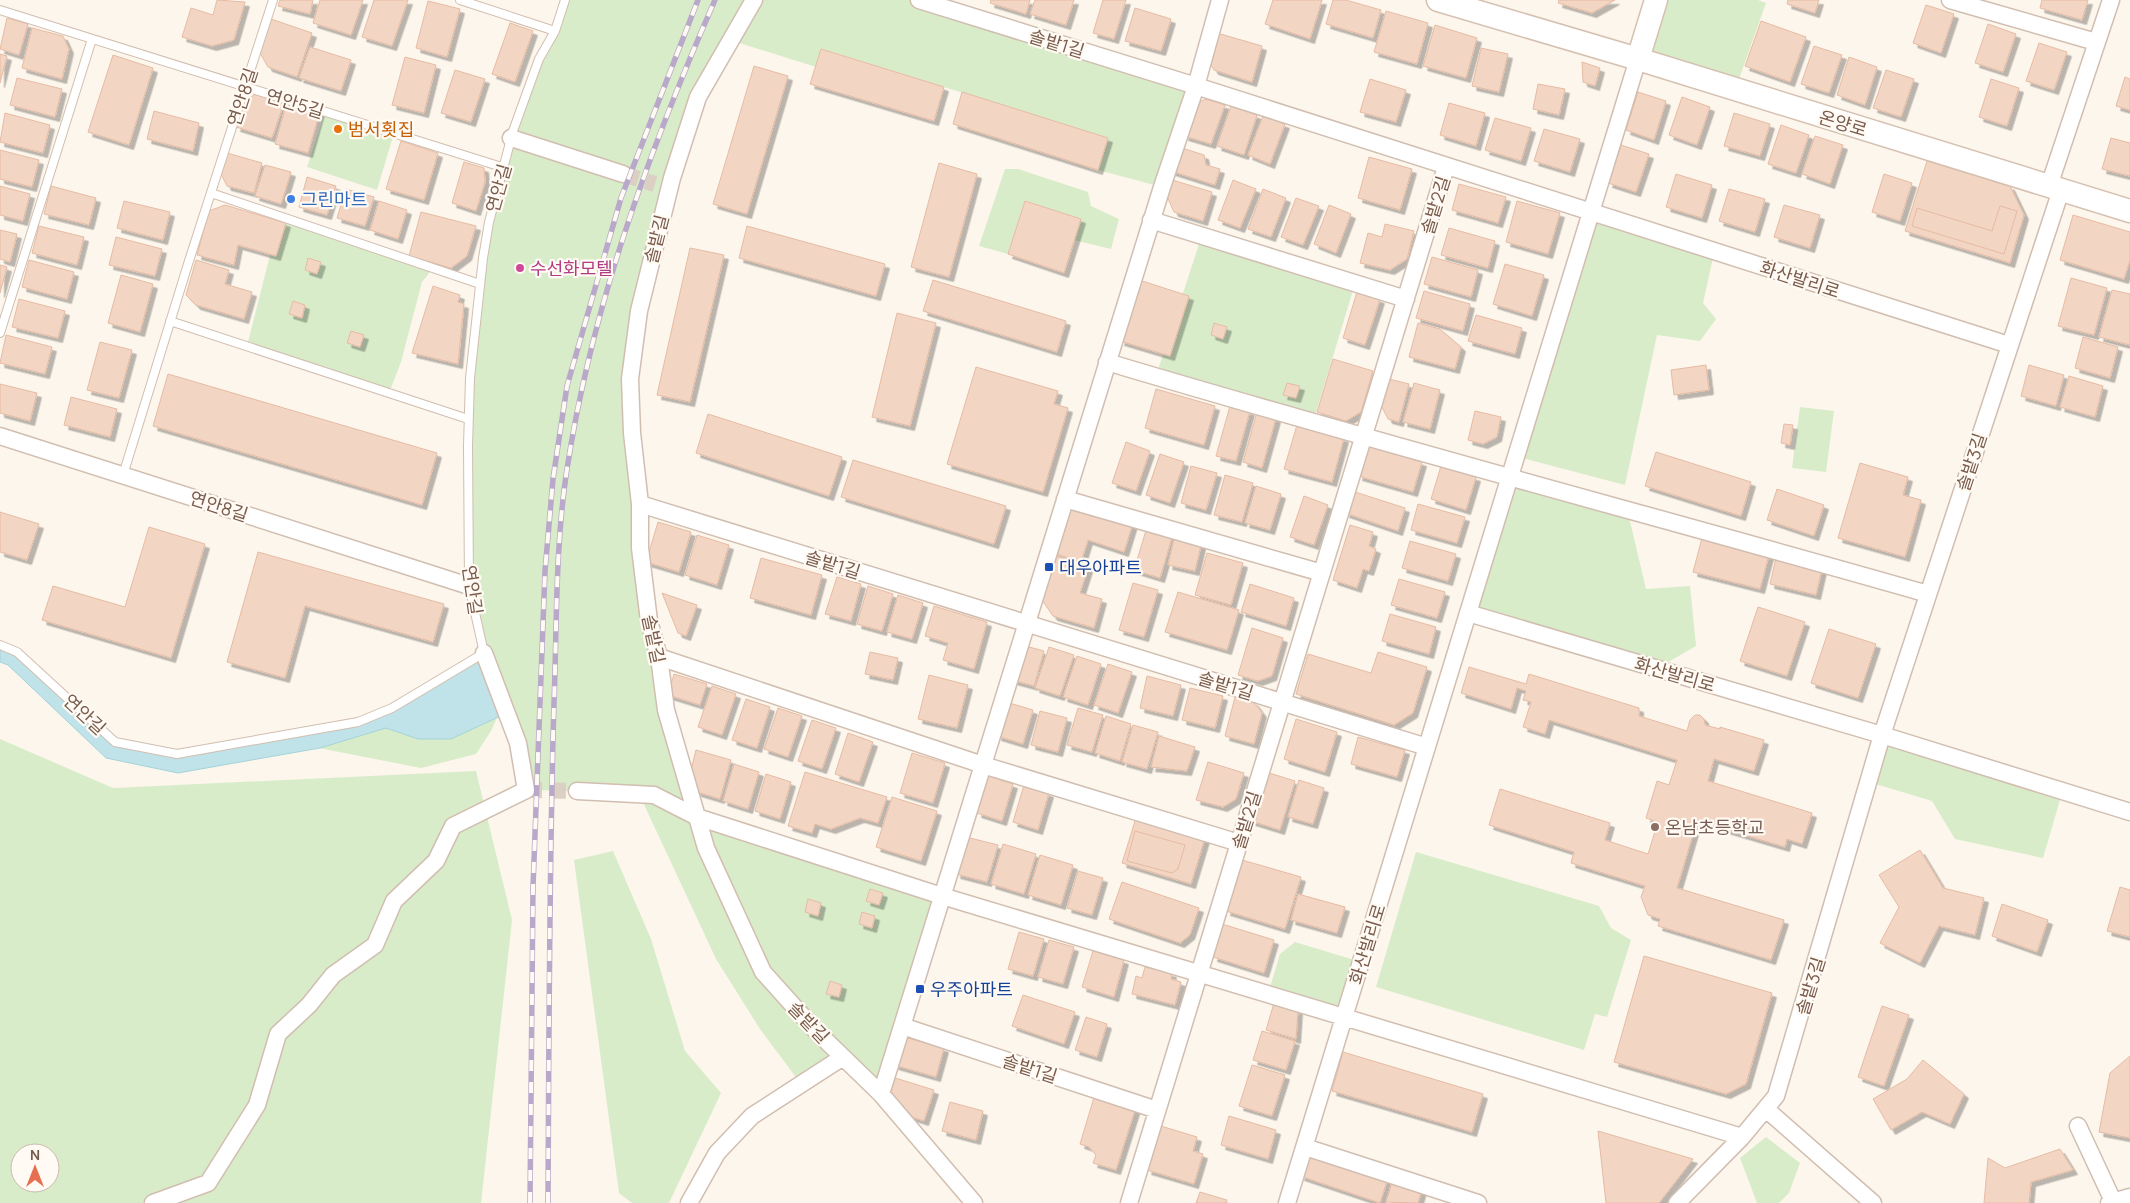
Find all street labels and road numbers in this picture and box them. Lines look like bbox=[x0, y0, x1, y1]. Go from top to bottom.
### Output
street label: 솔밭1길 bbox=[1026, 23, 1088, 63]
street label: 연안8길 bbox=[221, 65, 263, 129]
street label: 연안5길 bbox=[263, 83, 327, 123]
street label: 온양로 bbox=[1816, 104, 1870, 142]
street label: 연안길 bbox=[480, 161, 516, 215]
street label: 솔밭2길 bbox=[1415, 173, 1455, 237]
street label: 솔밭길 bbox=[638, 212, 674, 266]
street label: 화산발리로 bbox=[1757, 255, 1843, 303]
street label: 솔밭3길 bbox=[1950, 430, 1992, 494]
street label: 연안8길 bbox=[187, 485, 251, 527]
street label: 솔밭1길 bbox=[802, 544, 864, 584]
street label: 연안길 bbox=[458, 564, 488, 616]
street label: 솔밭길 bbox=[637, 612, 671, 666]
street label: 화산발리로 bbox=[1632, 651, 1718, 697]
street label: 솔밭1길 bbox=[1195, 665, 1257, 705]
street label: 연안길 bbox=[59, 688, 111, 740]
street label: 솔밭2길 bbox=[1226, 788, 1266, 852]
street label: 화산발리로 bbox=[1343, 901, 1391, 987]
street label: 솔밭3길 bbox=[1790, 954, 1830, 1018]
street label: 솔밭길 bbox=[783, 996, 835, 1048]
street label: 솔밭1길 bbox=[999, 1048, 1061, 1088]

